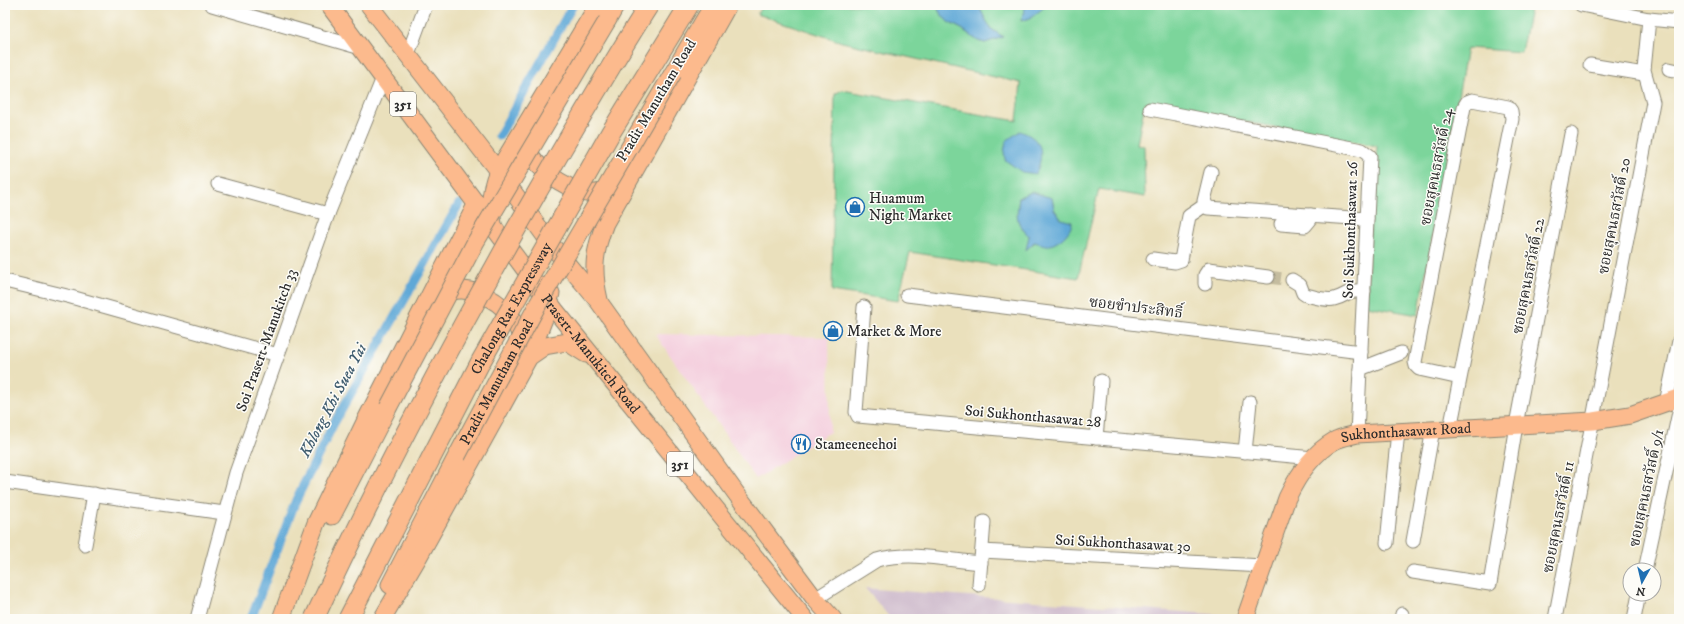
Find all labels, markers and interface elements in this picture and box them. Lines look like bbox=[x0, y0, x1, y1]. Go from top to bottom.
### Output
street label: Pradit Manutham Road bbox=[612, 35, 701, 165]
road number: 351 bbox=[390, 92, 416, 116]
street label: ซอยสุคนธสวัสดิ์ 24 bbox=[1414, 106, 1458, 227]
street label: ซอยสุคนธสวัสดิ์ 20 bbox=[1592, 156, 1636, 276]
street label: Soi Sukhonthasawat 26 bbox=[1339, 160, 1362, 299]
place label: Huamum Night Market bbox=[869, 189, 952, 225]
shop icon: Huamum Night Market bbox=[844, 196, 866, 218]
street label: ซอยสุคนธสวัสดิ์ 22 bbox=[1506, 216, 1550, 336]
street label: Chalong Rat Expressway bbox=[467, 238, 557, 378]
street label: Soi Prasert-Manukitch 33 bbox=[232, 266, 301, 414]
street label: Prasert-Manukitch Road bbox=[536, 290, 644, 418]
street label: ซอยขำประสิทธิ์ bbox=[1088, 291, 1186, 323]
street label: Pradit Manutham Road bbox=[456, 316, 538, 448]
shop icon: Market & More bbox=[822, 320, 844, 342]
place label: Market & More bbox=[847, 322, 941, 341]
water label: Khlong Khi Suea Yai bbox=[294, 340, 372, 462]
street label: Soi Sukhonthasawat 28 bbox=[964, 401, 1102, 432]
street label: Sukhonthasawat Road bbox=[1339, 419, 1472, 448]
street label: ซอยสุคนธสวัสดิ์ 9/1 bbox=[1623, 427, 1669, 549]
restaurant icon: Stameeneehoi bbox=[790, 433, 812, 455]
place label: Stameeneehoi bbox=[815, 435, 897, 454]
road number: 351 bbox=[667, 452, 693, 476]
street label: ซอยสุคนธสวัสดิ์ 11 bbox=[1537, 459, 1580, 575]
street label: Soi Sukhonthasawat 30 bbox=[1055, 530, 1191, 557]
north arrow bbox=[1622, 562, 1662, 602]
text: N bbox=[1635, 583, 1646, 598]

